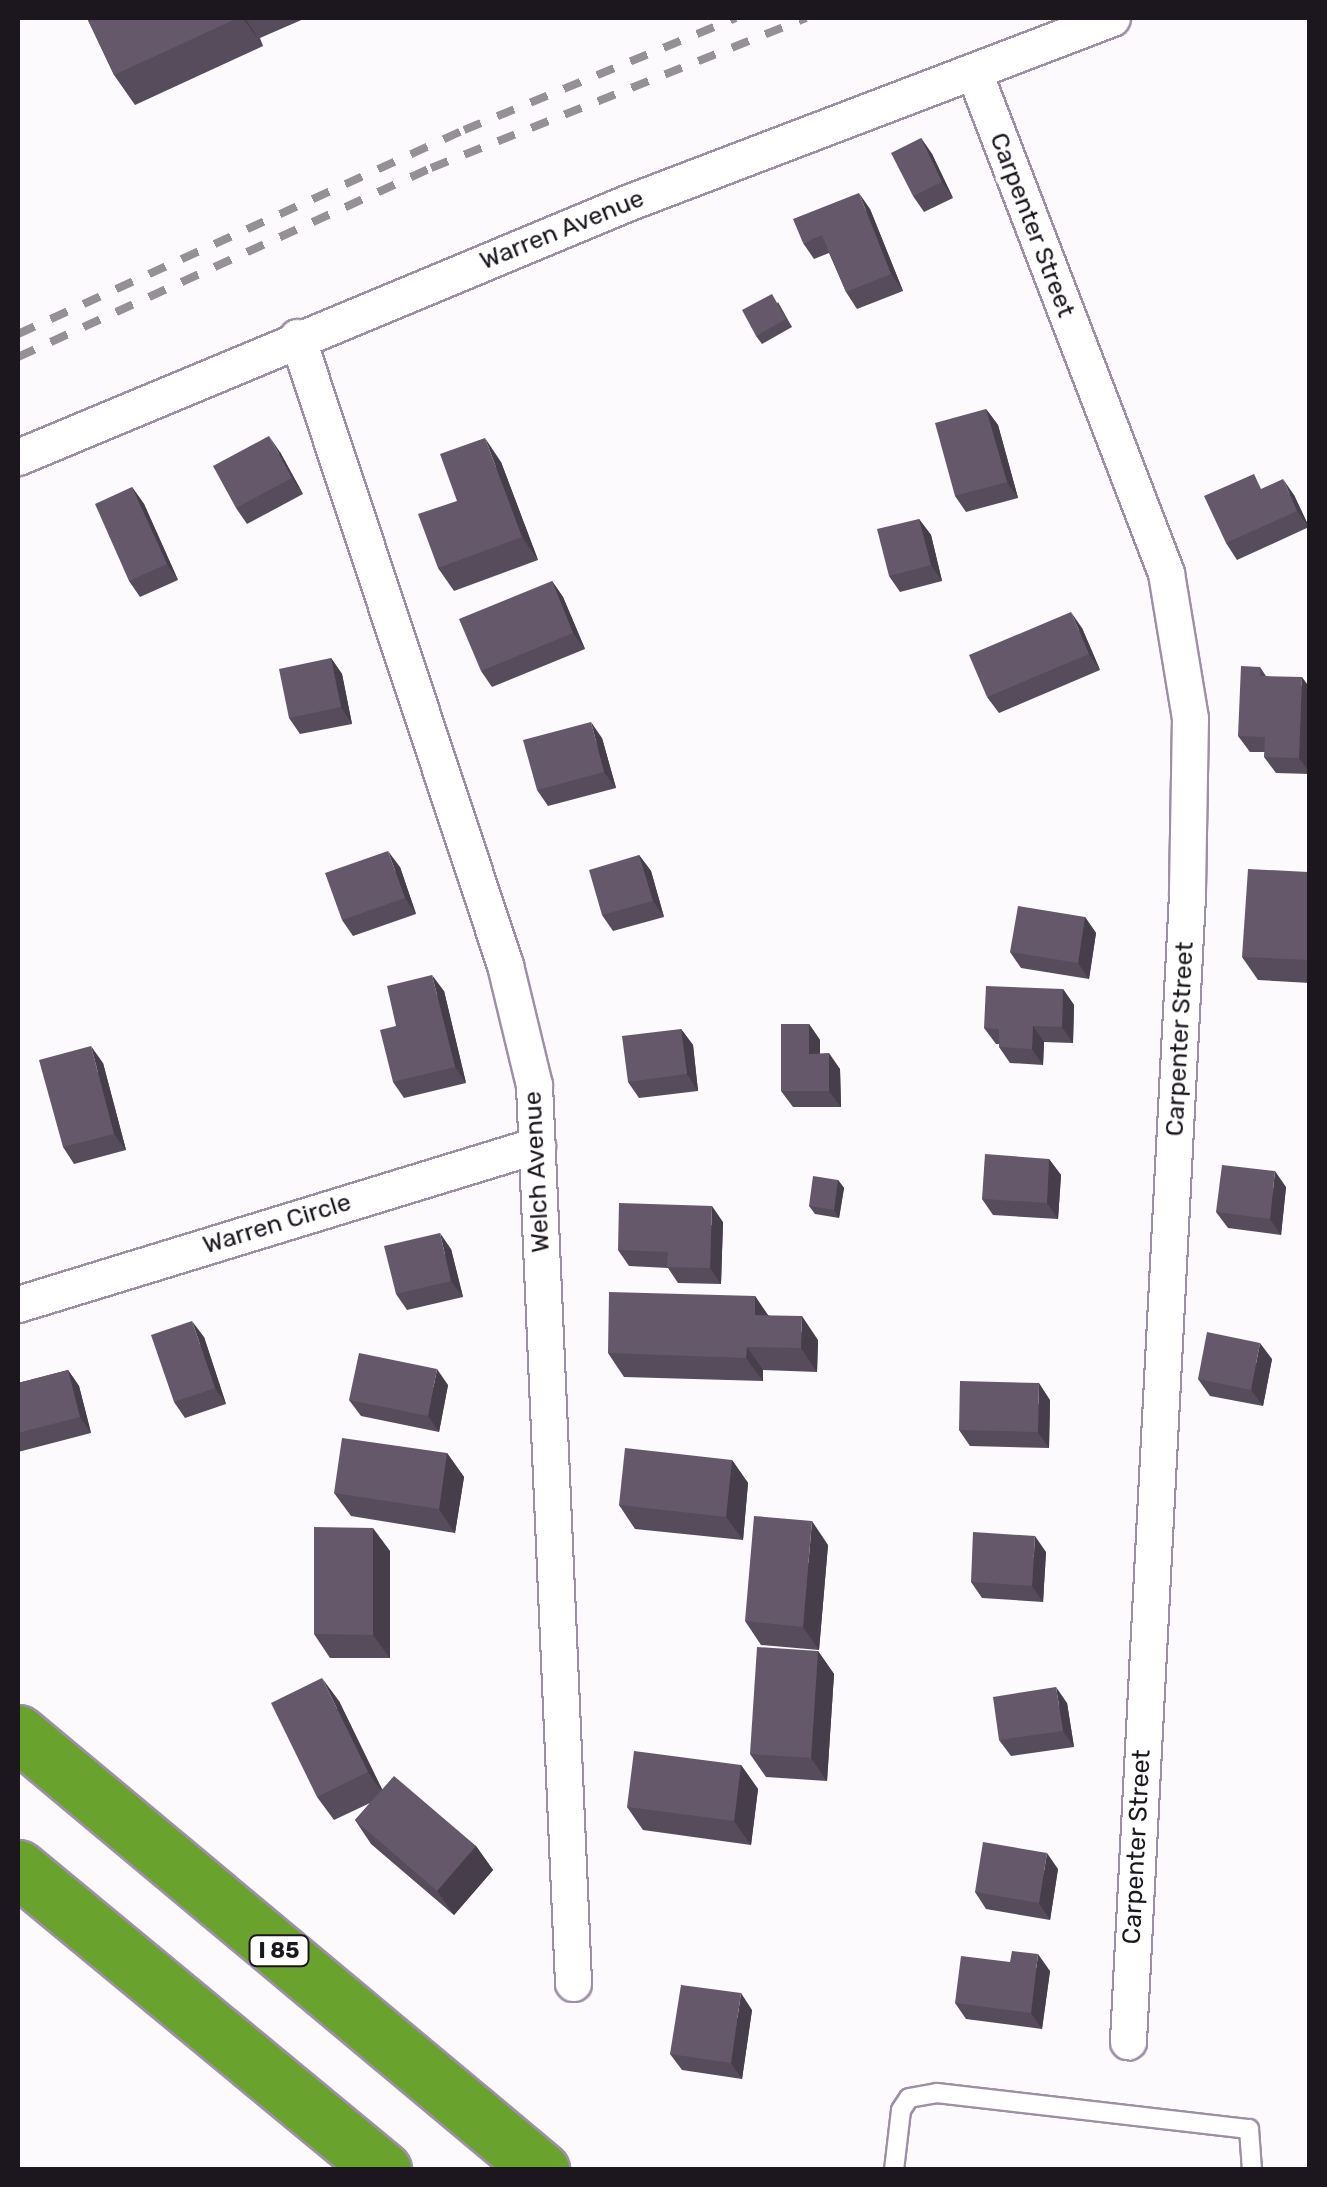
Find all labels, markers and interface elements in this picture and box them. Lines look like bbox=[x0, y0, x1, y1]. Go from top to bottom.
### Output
street label: Carpenter Street bbox=[983, 128, 1081, 322]
street label: Warren Avenue bbox=[475, 183, 649, 277]
street label: Carpenter Street bbox=[1160, 941, 1200, 1137]
street label: Welch Avenue bbox=[518, 1090, 556, 1254]
street label: Warren Circle bbox=[199, 1187, 355, 1261]
street label: Carpenter Street bbox=[1117, 1749, 1157, 1945]
road number: I 85 bbox=[246, 1934, 312, 1968]

